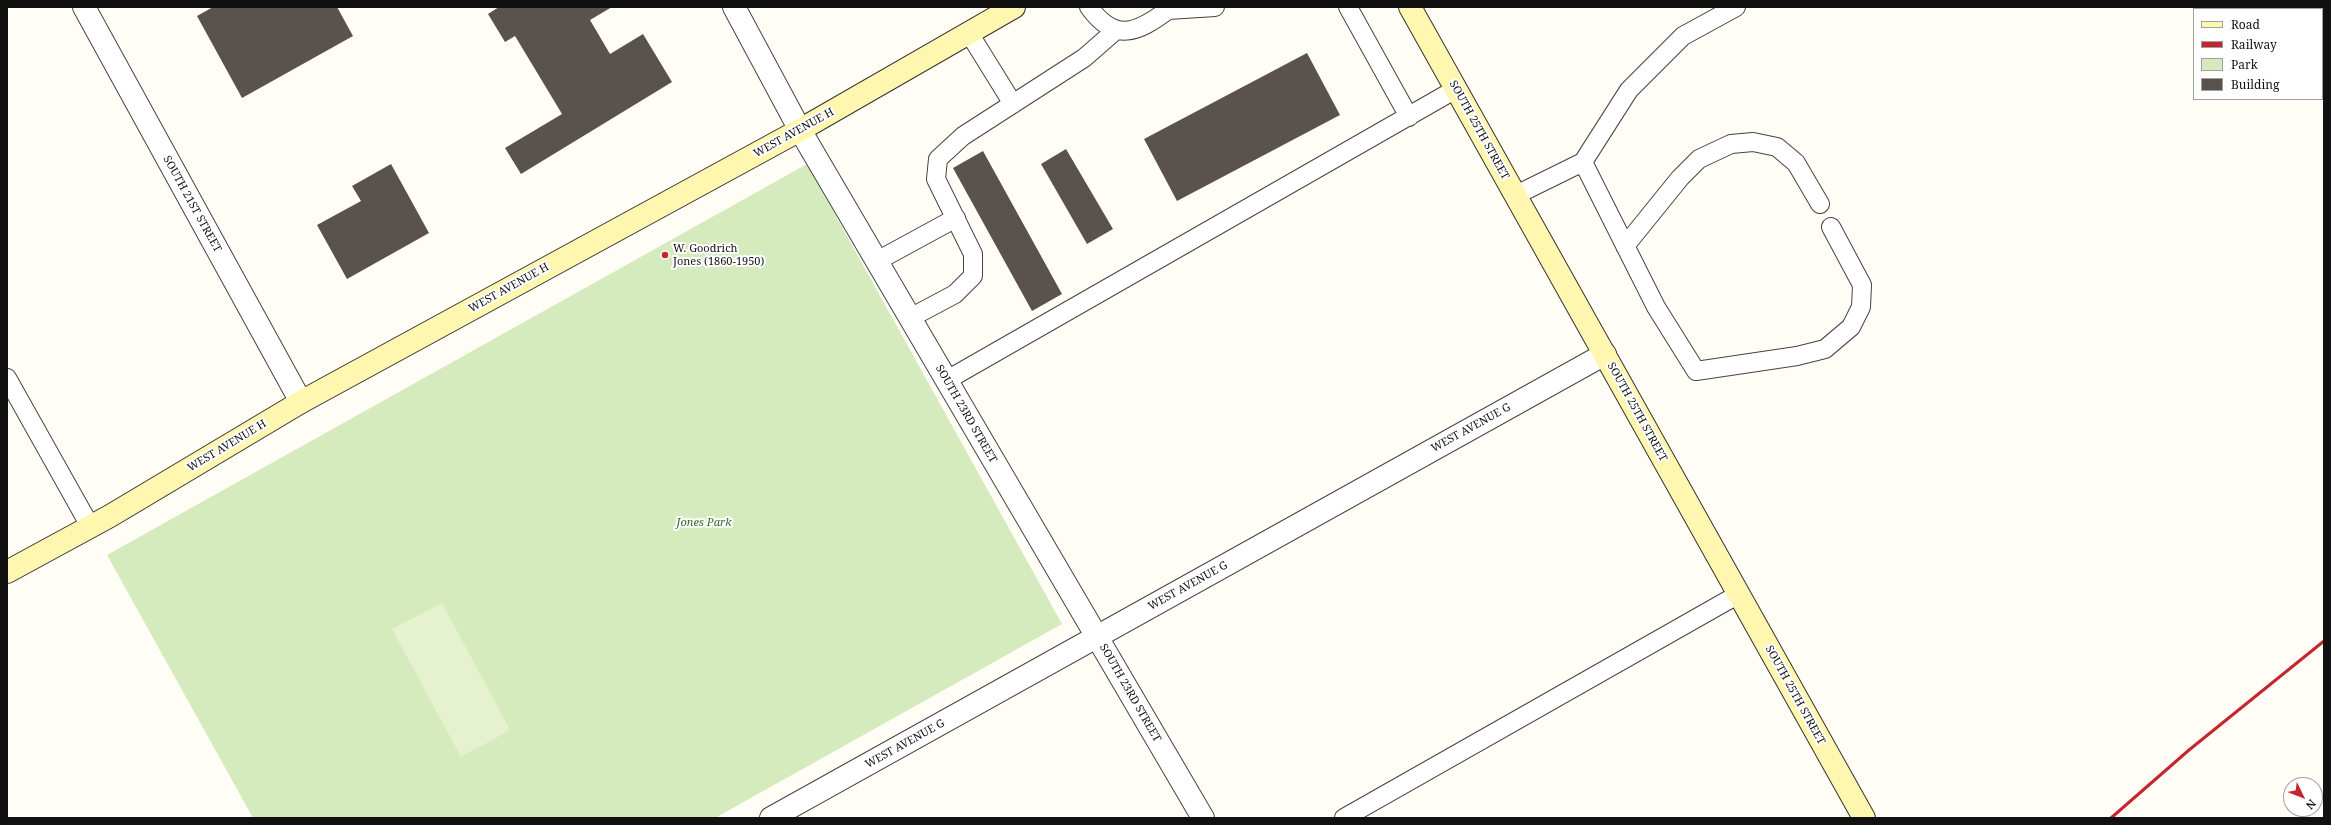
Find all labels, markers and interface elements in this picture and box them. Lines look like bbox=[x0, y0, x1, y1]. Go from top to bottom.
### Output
legend bbox=[2193, 8, 2323, 100]
text: Road bbox=[2231, 16, 2260, 33]
text: Railway bbox=[2231, 36, 2277, 53]
text: Park bbox=[2231, 56, 2258, 73]
text: Building bbox=[2231, 76, 2279, 93]
street label: SOUTH 25TH STREET bbox=[1446, 78, 1512, 182]
street label: WEST AVENUE H bbox=[752, 106, 836, 160]
street label: SOUTH 21ST STREET bbox=[160, 153, 224, 255]
place label: W. Goodrich Jones (1860-1950) bbox=[673, 242, 764, 268]
marker: W. Goodrich Jones (1860-1950) bbox=[660, 250, 670, 260]
street label: WEST AVENUE H bbox=[467, 261, 551, 315]
street label: SOUTH 25TH STREET bbox=[1604, 360, 1670, 464]
street label: SOUTH 23RD STREET bbox=[933, 363, 999, 465]
street label: WEST AVENUE G bbox=[1429, 401, 1513, 455]
street label: WEST AVENUE H bbox=[185, 417, 269, 475]
park label: Jones Park bbox=[677, 516, 731, 530]
street label: WEST AVENUE G bbox=[1146, 559, 1230, 613]
street label: SOUTH 23RD STREET bbox=[1097, 642, 1163, 744]
street label: SOUTH 25TH STREET bbox=[1762, 643, 1828, 747]
street label: WEST AVENUE G bbox=[863, 717, 947, 771]
north arrow bbox=[2283, 777, 2323, 817]
text: N bbox=[2303, 797, 2320, 813]

